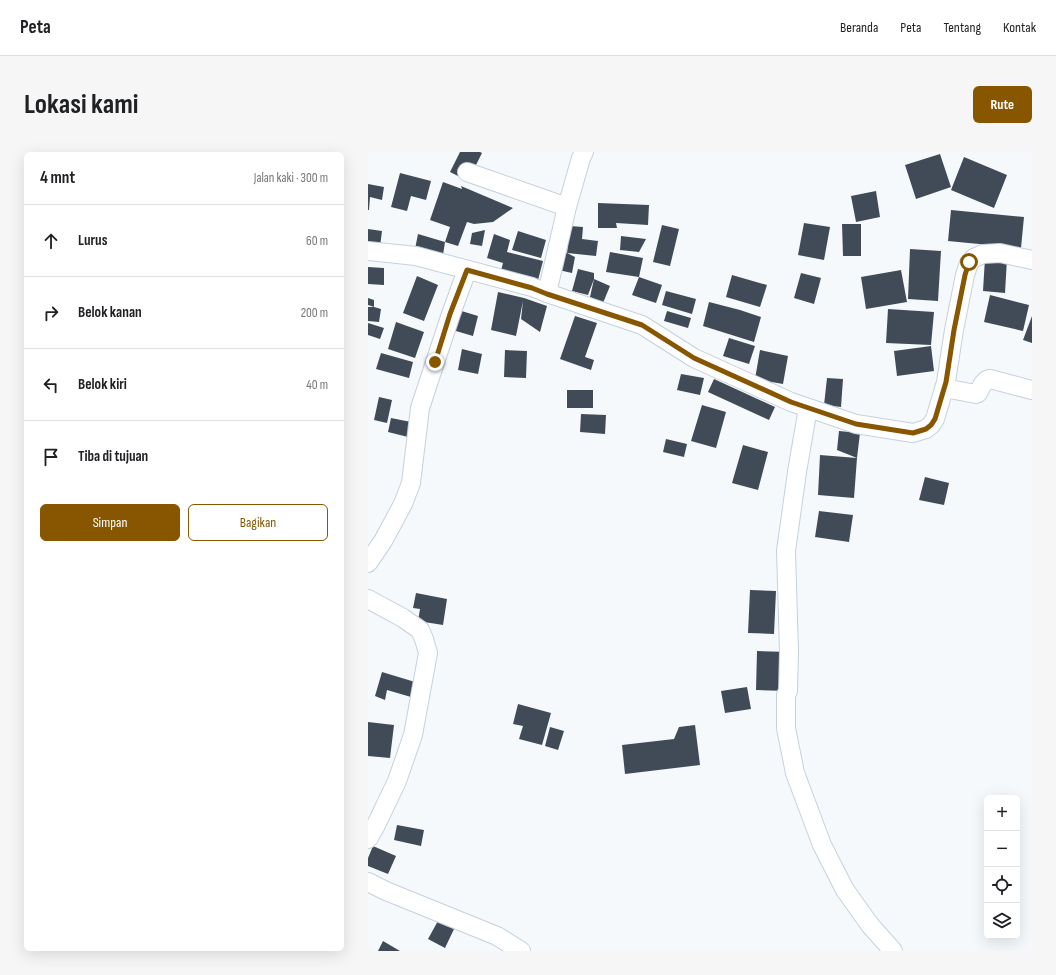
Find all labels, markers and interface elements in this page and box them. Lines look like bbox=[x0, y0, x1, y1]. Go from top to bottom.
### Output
text: Peta bbox=[20, 16, 51, 39]
text: Beranda bbox=[840, 19, 878, 36]
text: Peta bbox=[900, 19, 921, 36]
text: Tentang bbox=[943, 19, 981, 36]
text: Kontak bbox=[1003, 19, 1036, 36]
button: Rute bbox=[973, 86, 1032, 123]
text: Lokasi kami bbox=[24, 88, 138, 121]
text: 4 mnt bbox=[40, 168, 75, 188]
text: Jalan kaki · 300 m bbox=[254, 170, 328, 186]
icon: ahead bbox=[40, 230, 62, 252]
text: Lurus bbox=[78, 231, 107, 250]
text: 60 m bbox=[306, 233, 328, 249]
route start bbox=[960, 253, 978, 271]
icon: right bbox=[40, 302, 62, 324]
text: Belok kanan bbox=[78, 303, 142, 322]
text: 200 m bbox=[301, 305, 328, 321]
route end bbox=[426, 353, 444, 371]
icon: left bbox=[40, 374, 62, 396]
text: Belok kiri bbox=[78, 375, 127, 394]
text: 40 m bbox=[306, 377, 328, 393]
icon: arrive bbox=[40, 446, 62, 468]
text: Tiba di tujuan bbox=[78, 447, 148, 466]
button: Simpan bbox=[40, 504, 180, 541]
button: Bagikan bbox=[188, 504, 328, 541]
map controls bbox=[984, 795, 1020, 939]
button: + bbox=[984, 795, 1020, 831]
button: − bbox=[984, 831, 1020, 867]
button: locate bbox=[984, 867, 1020, 903]
button: layers bbox=[984, 903, 1020, 939]

